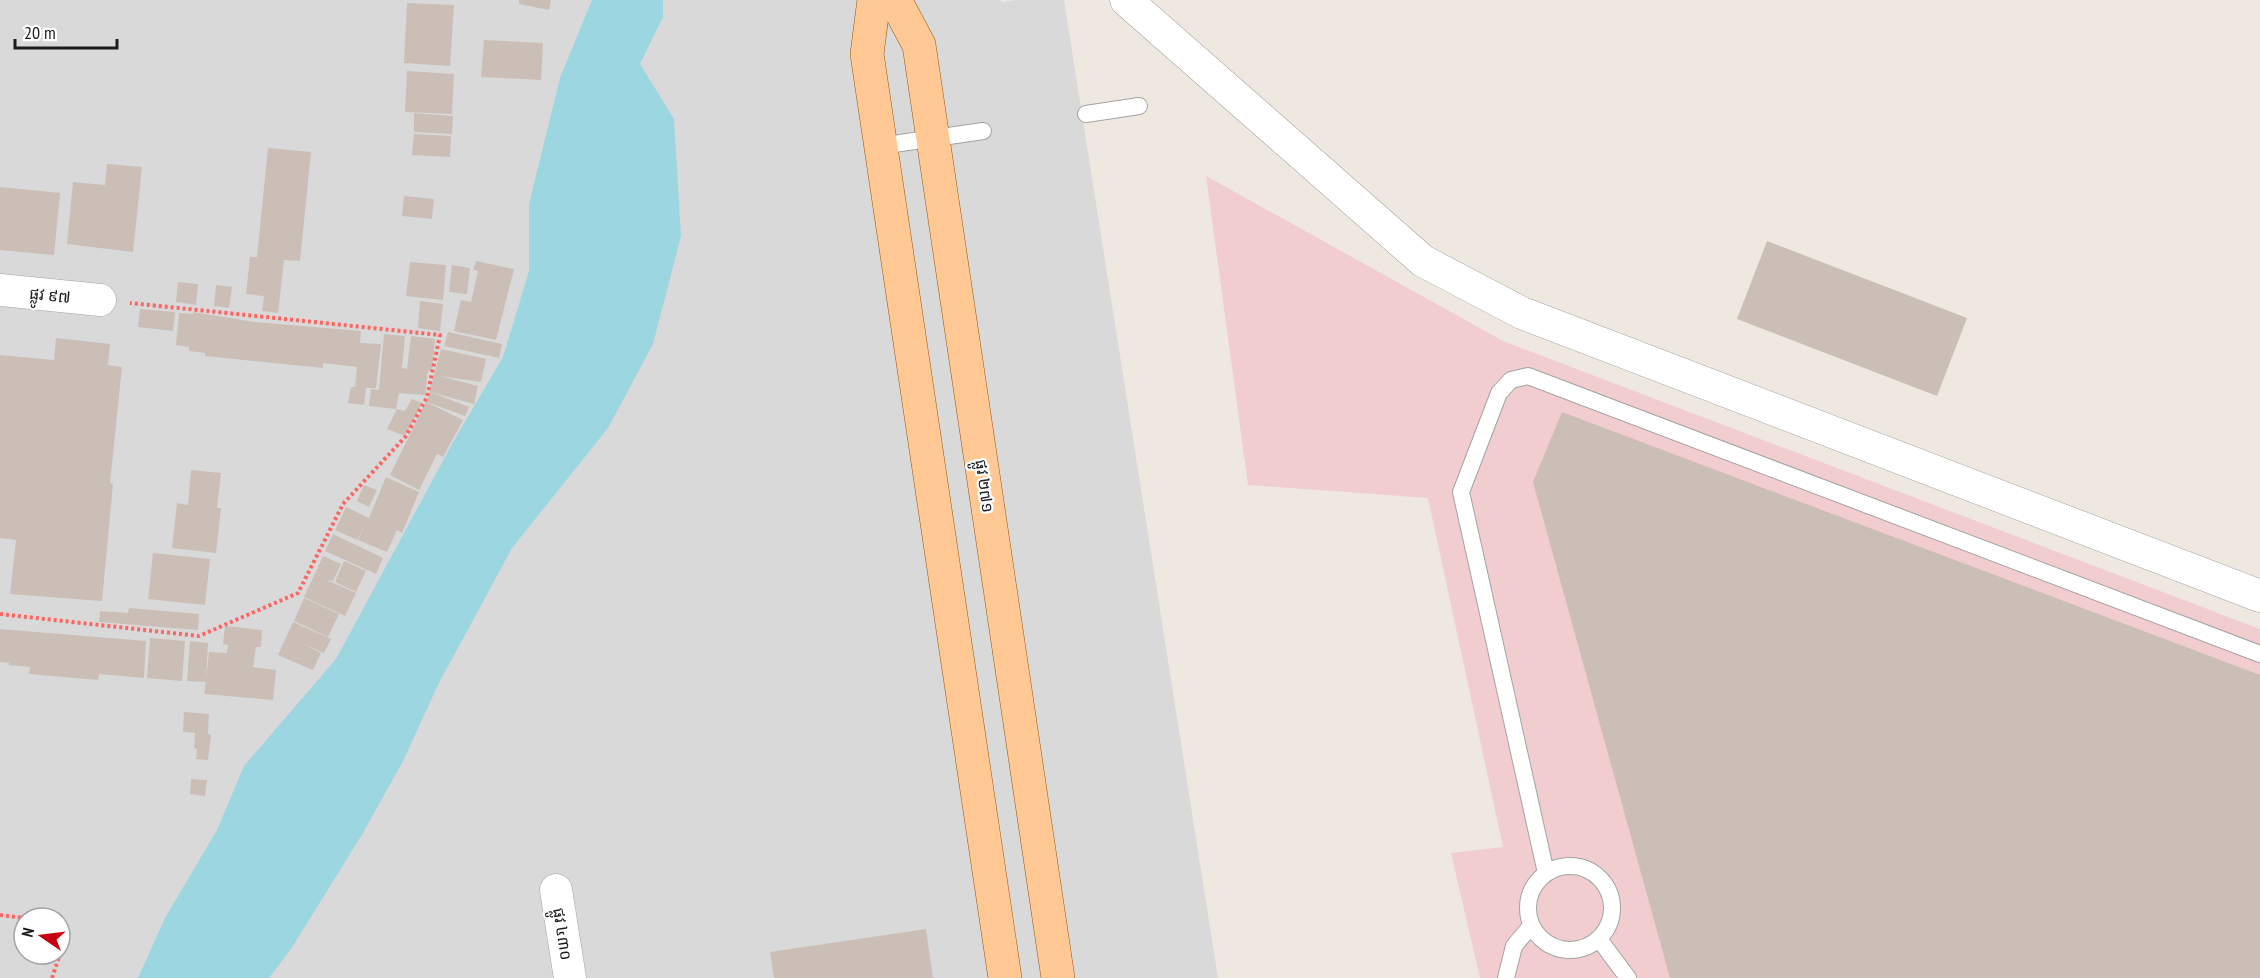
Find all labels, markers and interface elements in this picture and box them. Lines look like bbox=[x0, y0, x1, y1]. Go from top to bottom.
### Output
scale bar bbox=[15, 12, 117, 50]
text: 20 m bbox=[24, 21, 56, 44]
street label: ផ្លូវ ៩៧ bbox=[28, 283, 72, 312]
street label: ផ្លូវ ២៧១ bbox=[967, 458, 999, 515]
north arrow bbox=[12, 906, 72, 966]
street label: ផ្លូវ ៤៣០ bbox=[544, 906, 577, 962]
text: N bbox=[17, 926, 38, 939]

